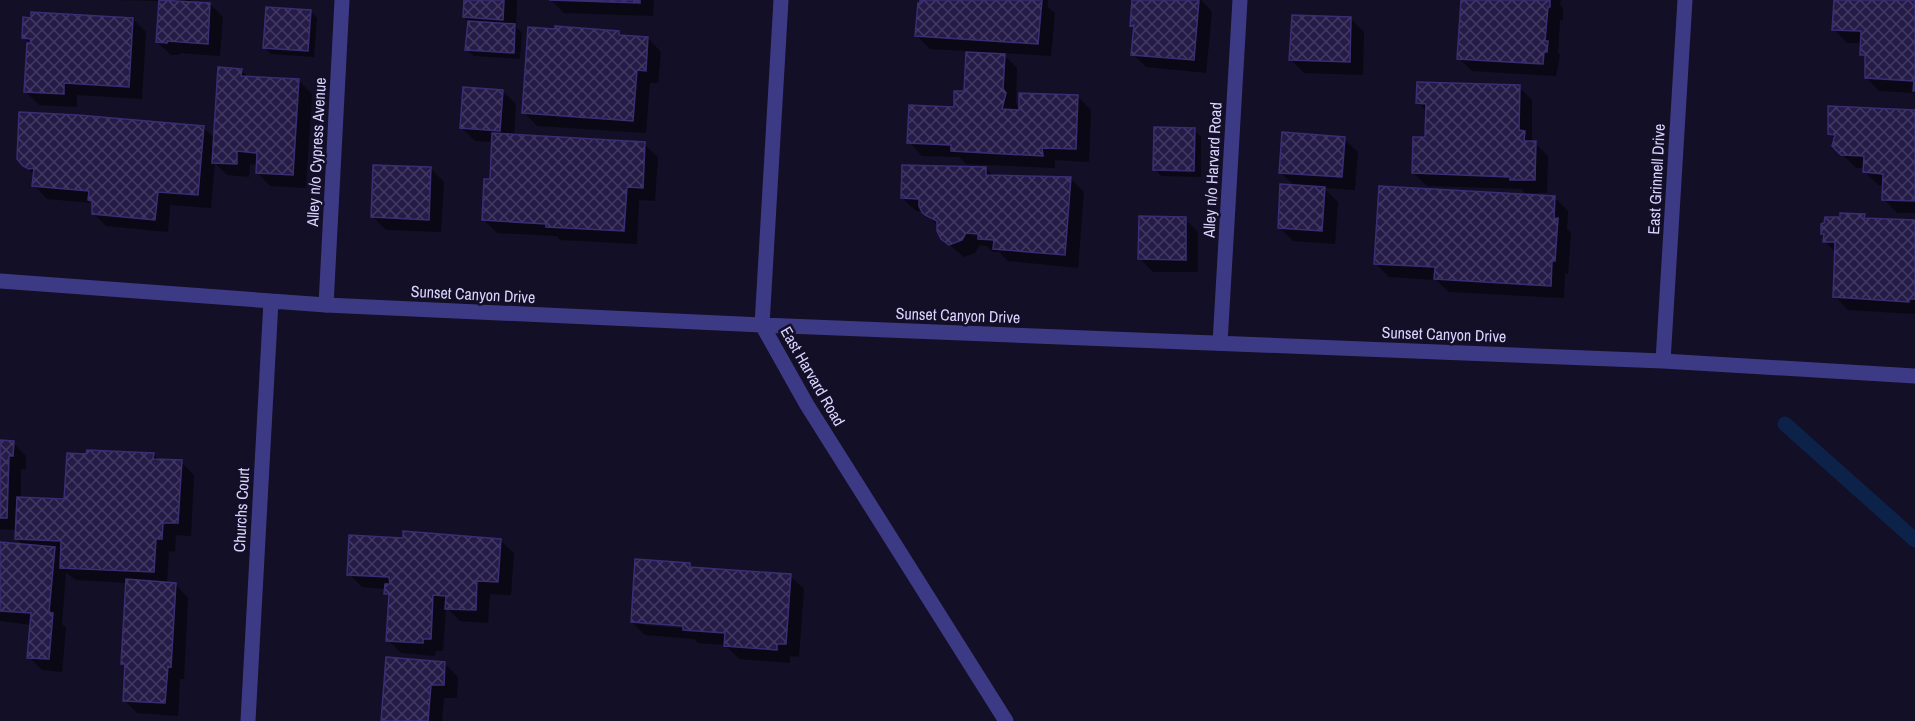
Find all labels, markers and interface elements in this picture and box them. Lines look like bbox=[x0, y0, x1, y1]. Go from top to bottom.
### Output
street label: Alley n/o Cypress Avenue bbox=[301, 77, 331, 228]
street label: Alley n/o Harvard Road bbox=[1197, 102, 1227, 239]
street label: East Grinnell Drive bbox=[1642, 123, 1670, 235]
street label: Sunset Canyon Drive bbox=[410, 280, 536, 308]
street label: Sunset Canyon Drive bbox=[895, 302, 1021, 328]
street label: Sunset Canyon Drive bbox=[1381, 321, 1507, 347]
street label: East Harvard Road bbox=[776, 322, 850, 430]
street label: Churchs Court bbox=[228, 467, 254, 553]

